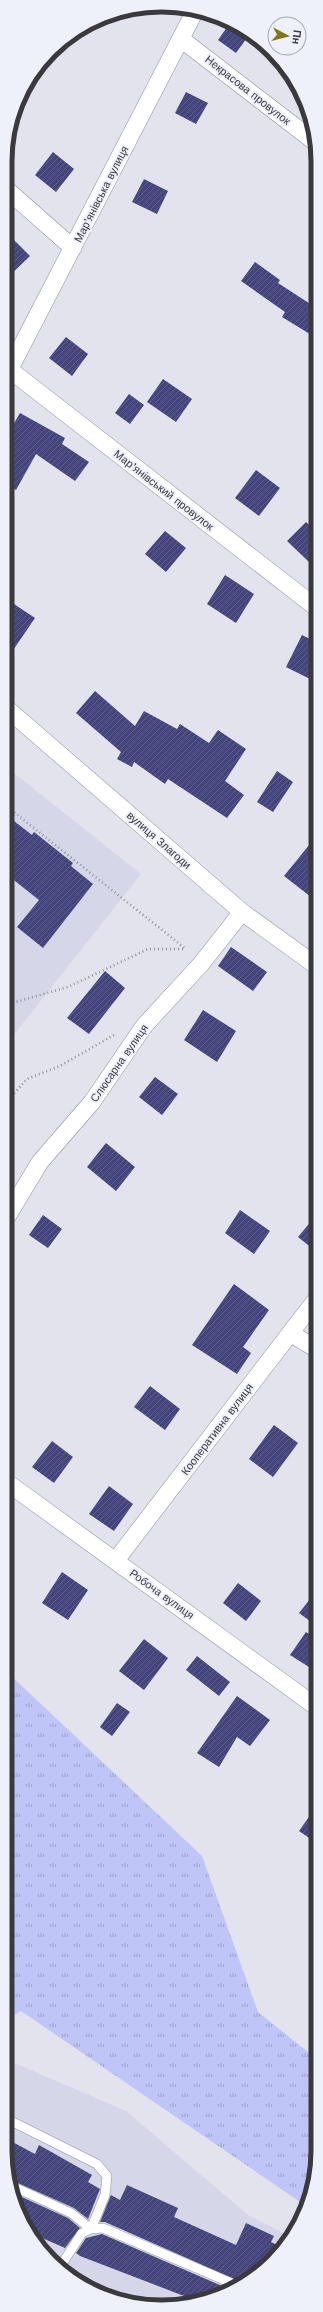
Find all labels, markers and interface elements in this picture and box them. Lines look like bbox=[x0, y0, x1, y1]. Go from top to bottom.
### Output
north arrow bbox=[267, 16, 307, 56]
text: Пн bbox=[289, 29, 304, 45]
street label: Некрасова провулок bbox=[202, 53, 293, 128]
street label: Мар’янівська вулиця bbox=[72, 144, 131, 245]
street label: Мар’янівський провулок bbox=[111, 447, 216, 534]
street label: вулиця Злагоди bbox=[124, 809, 193, 872]
street label: Слюсарна вулиця bbox=[88, 1022, 151, 1105]
street label: Кооперативна вулиця bbox=[179, 1381, 256, 1478]
street label: Робоча вулиця bbox=[127, 1567, 196, 1622]

